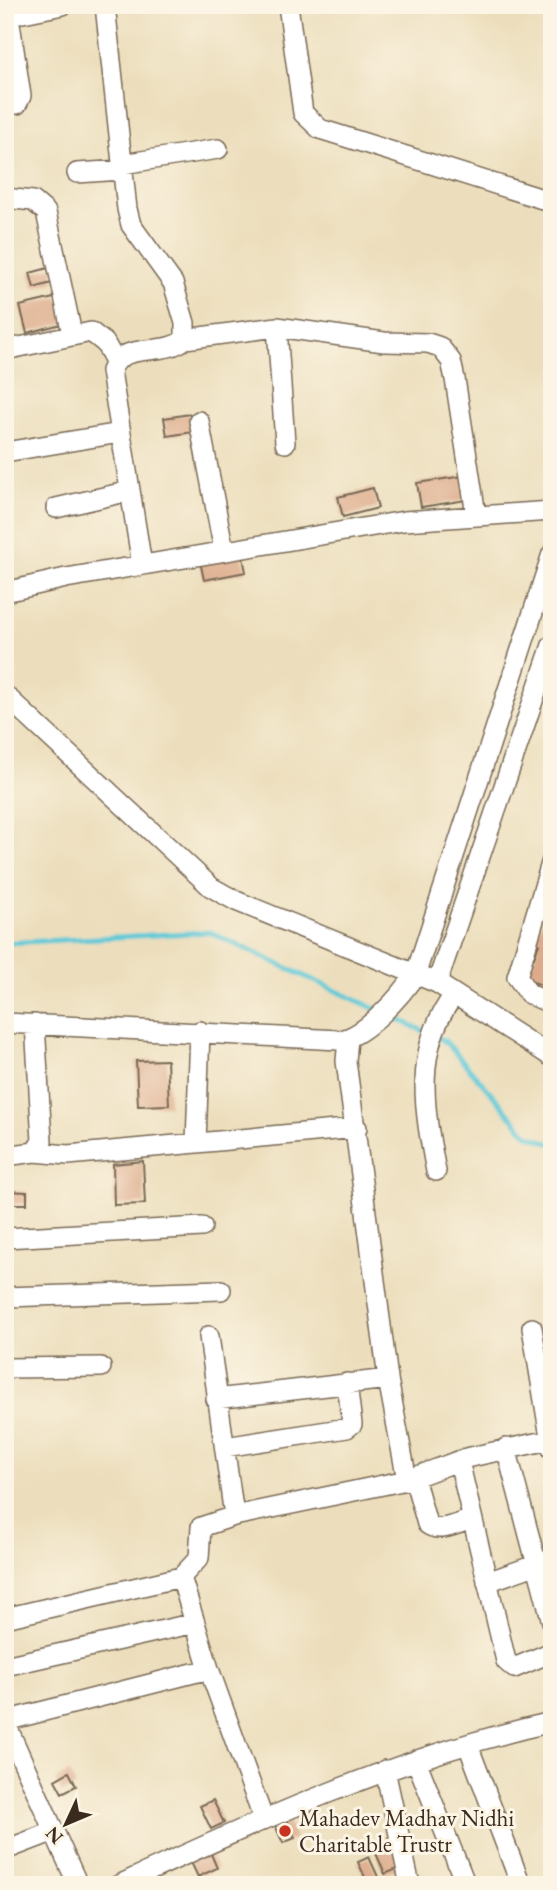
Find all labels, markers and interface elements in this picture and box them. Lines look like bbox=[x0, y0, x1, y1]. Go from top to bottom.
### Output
north arrow bbox=[32, 1788, 102, 1858]
place label: Mahadev Madhav Nidhi Charitable Trustr bbox=[299, 1803, 514, 1859]
text: N bbox=[39, 1821, 68, 1850]
marker: Mahadev Madhav Nidhi Charitable Trustr bbox=[277, 1823, 293, 1839]

